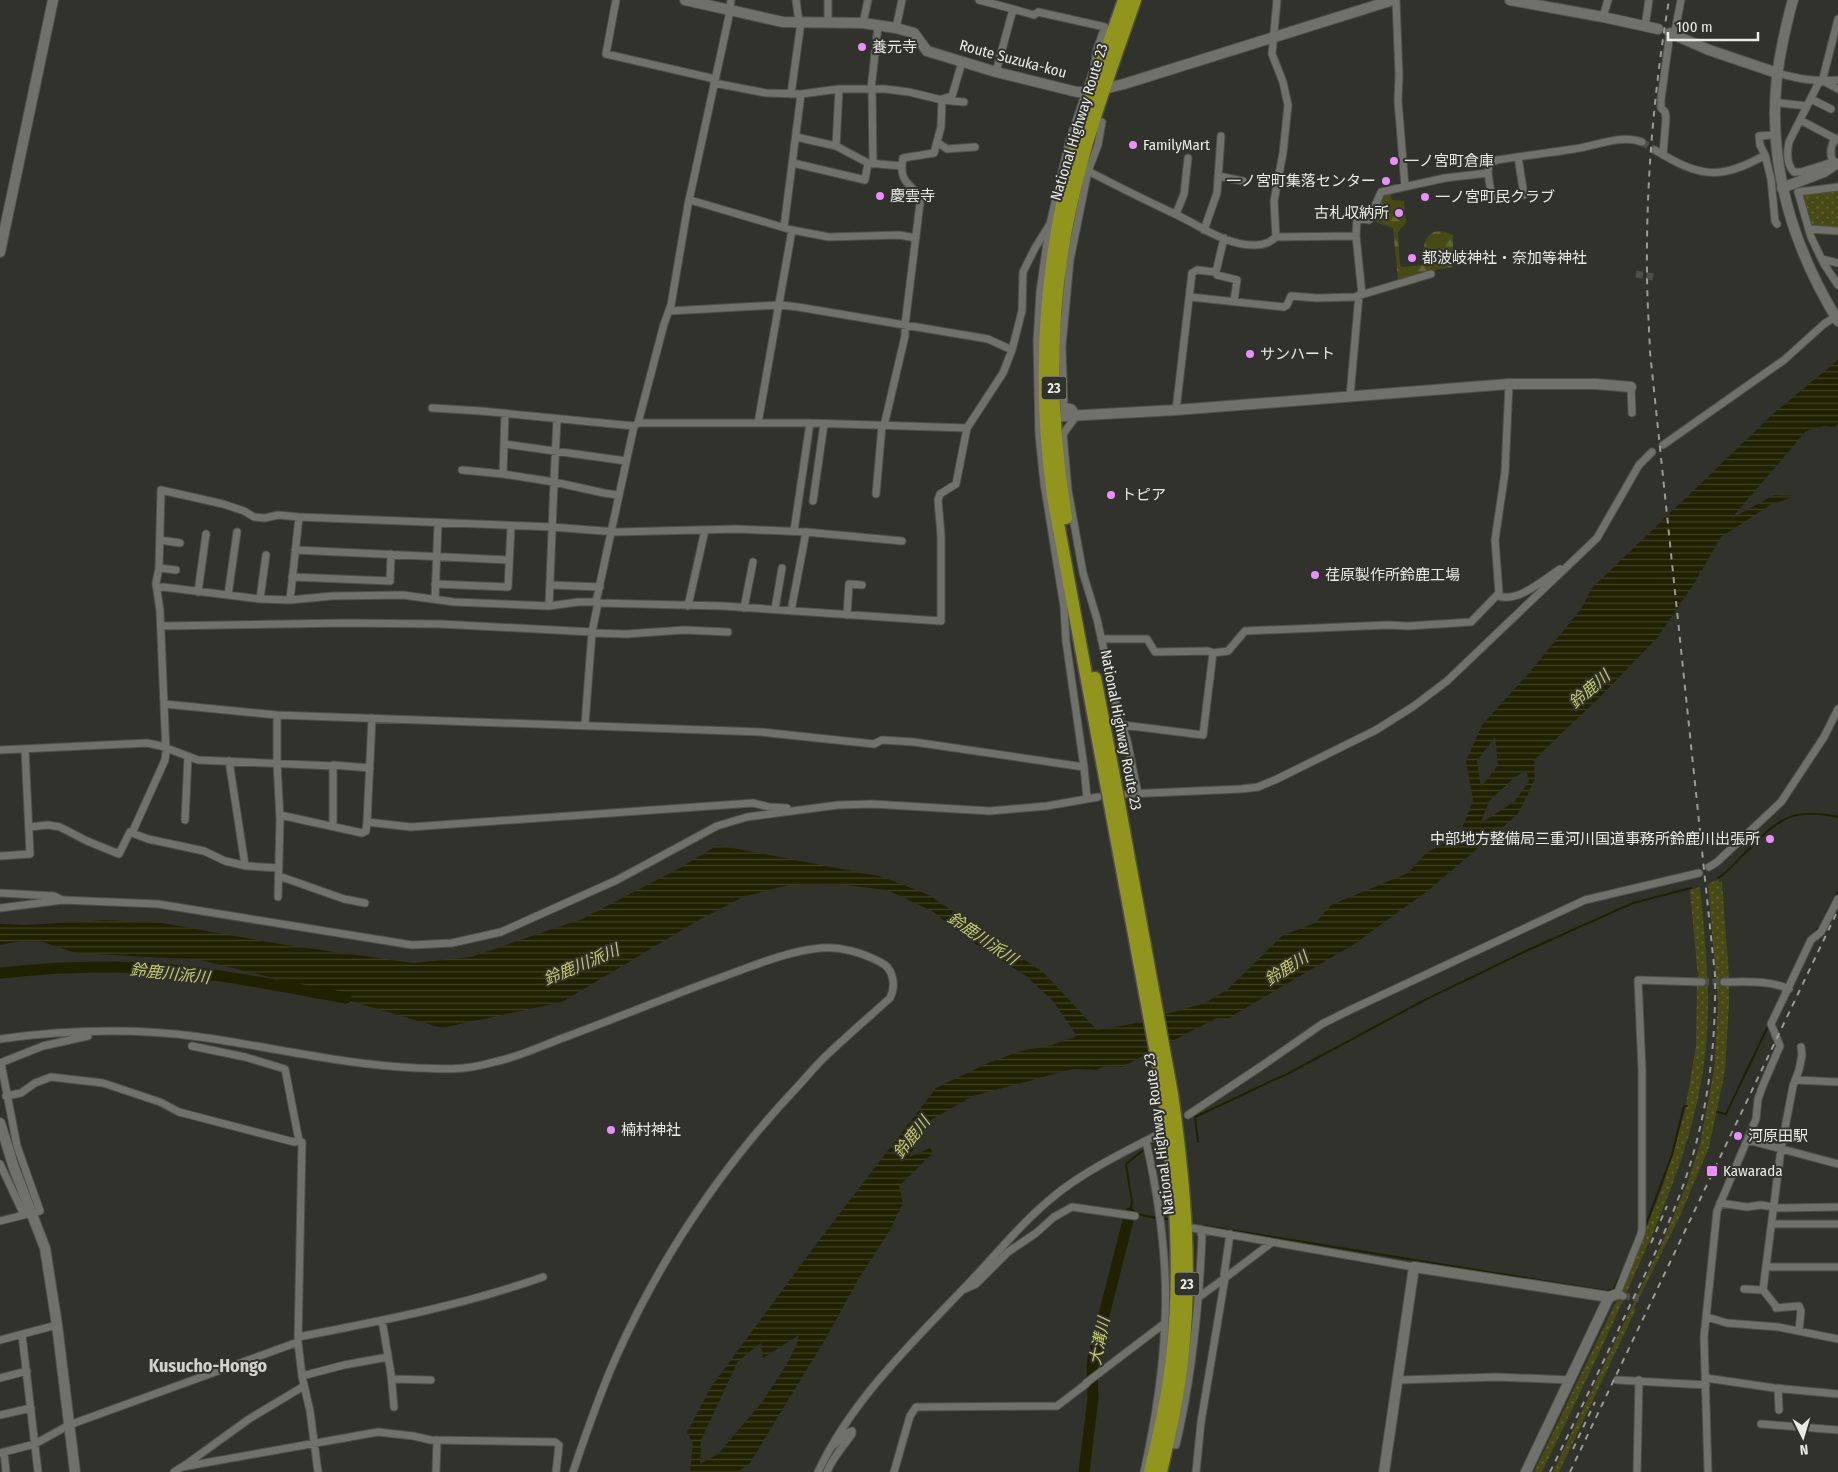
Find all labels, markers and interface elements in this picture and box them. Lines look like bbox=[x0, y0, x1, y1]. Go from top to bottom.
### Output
scale bar bbox=[1668, 10, 1758, 42]
text: 100 m bbox=[1676, 18, 1713, 36]
street label: Route Suzuka-kou bbox=[957, 36, 1069, 82]
place label: 養元寺 bbox=[872, 38, 917, 56]
marker: 養元寺 bbox=[856, 41, 868, 53]
street label: National Highway Route 23 bbox=[1047, 41, 1112, 203]
place label: FamilyMart bbox=[1143, 136, 1210, 154]
marker: FamilyMart bbox=[1127, 139, 1139, 151]
place label: 一ノ宮町倉庫 bbox=[1404, 152, 1494, 170]
marker: 一ノ宮町倉庫 bbox=[1388, 155, 1400, 167]
place label: 一ノ宮町集落センター bbox=[1226, 172, 1376, 190]
marker: 一ノ宮町集落センター bbox=[1380, 175, 1392, 187]
place label: 慶雲寺 bbox=[890, 187, 935, 205]
place label: 一ノ宮町民クラブ bbox=[1435, 188, 1555, 206]
marker: 慶雲寺 bbox=[874, 190, 886, 202]
marker: 一ノ宮町民クラブ bbox=[1419, 191, 1431, 203]
place label: 古札収納所 bbox=[1314, 204, 1389, 222]
marker: 古札収納所 bbox=[1393, 207, 1405, 219]
place label: 都波岐神社・奈加等神社 bbox=[1422, 249, 1587, 267]
marker: 都波岐神社・奈加等神社 bbox=[1406, 252, 1418, 264]
place label: サンハート bbox=[1260, 345, 1335, 363]
marker: サンハート bbox=[1244, 348, 1256, 360]
road number: 23 bbox=[1042, 376, 1066, 399]
place label: トピア bbox=[1121, 486, 1166, 504]
marker: トピア bbox=[1105, 489, 1117, 501]
place label: 荏原製作所鈴鹿工場 bbox=[1325, 566, 1460, 584]
marker: 荏原製作所鈴鹿工場 bbox=[1309, 569, 1321, 581]
street label: National Highway Route 23 bbox=[1097, 648, 1145, 812]
water label: 鈴鹿川 bbox=[1565, 665, 1615, 712]
place label: 中部地方整備局三重河川国道事務所鈴鹿川出張所 bbox=[1430, 830, 1760, 848]
marker: 中部地方整備局三重河川国道事務所鈴鹿川出張所 bbox=[1764, 833, 1776, 845]
water label: 鈴鹿川派川 bbox=[944, 908, 1023, 970]
water label: 鈴鹿川派川 bbox=[541, 939, 624, 989]
water label: 鈴鹿川 bbox=[1261, 946, 1313, 989]
water label: 鈴鹿川派川 bbox=[129, 960, 213, 987]
street label: National Highway Route 23 bbox=[1140, 1052, 1178, 1216]
water label: 鈴鹿川 bbox=[889, 1111, 935, 1162]
place label: 楠村神社 bbox=[621, 1121, 681, 1139]
marker: 楠村神社 bbox=[605, 1124, 617, 1136]
place label: 河原田駅 bbox=[1748, 1127, 1808, 1145]
marker: 河原田駅 bbox=[1732, 1130, 1744, 1142]
place label: Kawarada bbox=[1723, 1162, 1783, 1180]
marker: Kawarada bbox=[1705, 1164, 1719, 1178]
road number: 23 bbox=[1174, 1272, 1200, 1296]
water label: 大溝川 bbox=[1086, 1314, 1114, 1366]
district label: Kusucho-Hongo bbox=[149, 1355, 268, 1377]
north arrow bbox=[1778, 1412, 1828, 1462]
text: N bbox=[1799, 1441, 1809, 1458]

